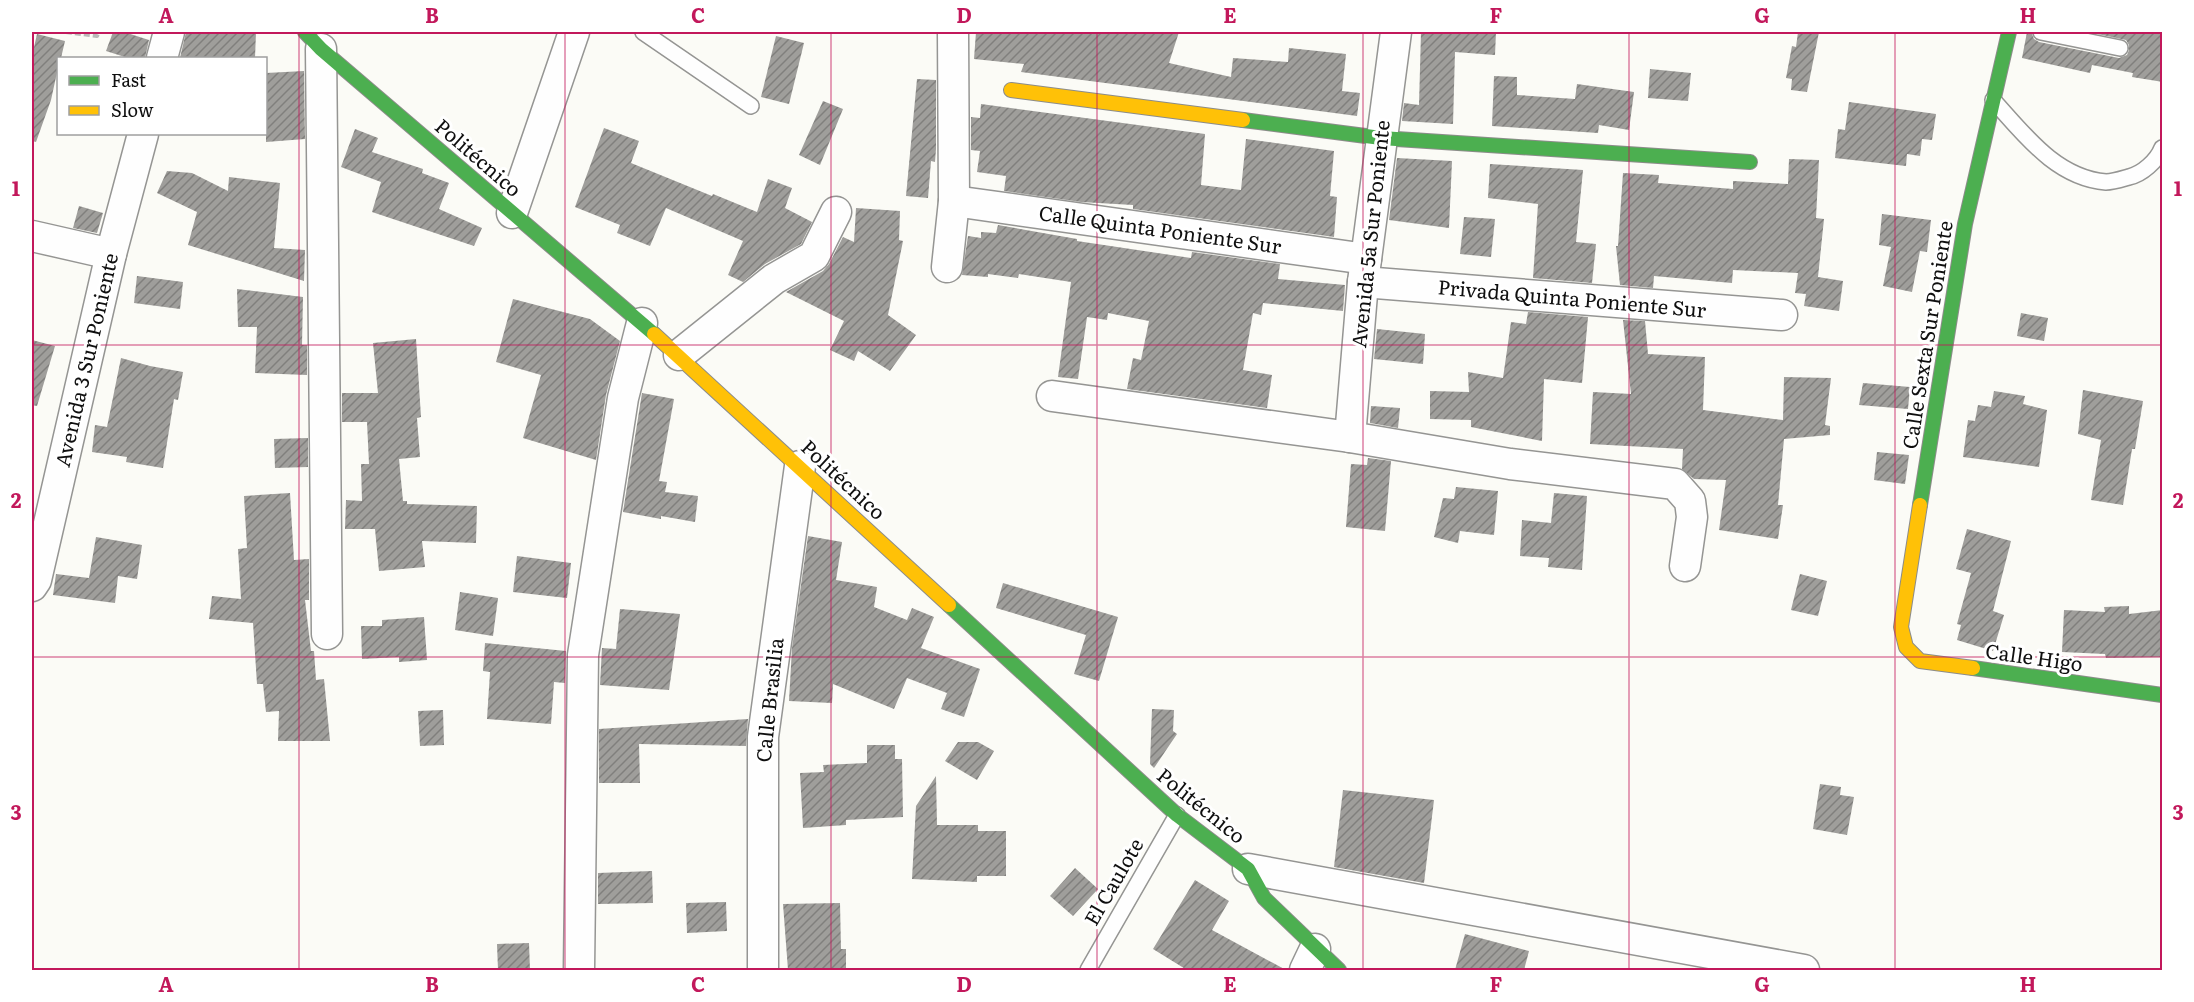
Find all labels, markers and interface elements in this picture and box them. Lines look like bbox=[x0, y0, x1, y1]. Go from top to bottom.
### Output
text: A bbox=[158, 0, 174, 29]
text: B bbox=[425, 0, 439, 29]
text: C bbox=[691, 0, 705, 29]
text: D bbox=[956, 0, 972, 29]
text: E bbox=[1223, 0, 1237, 29]
text: F bbox=[1490, 0, 1503, 29]
text: G bbox=[1754, 0, 1770, 29]
text: H bbox=[2020, 0, 2036, 29]
legend bbox=[57, 57, 267, 135]
text: Fast bbox=[111, 66, 147, 93]
text: Slow bbox=[111, 96, 154, 123]
street label: Politécnico bbox=[429, 110, 529, 203]
street label: Avenida 5a Sur Poniente bbox=[1342, 118, 1396, 349]
text: 1 bbox=[12, 172, 20, 202]
text: 1 bbox=[2174, 172, 2182, 202]
street label: Calle Quinta Poniente Sur bbox=[1037, 196, 1284, 260]
street label: Calle Sexta Sur Poniente bbox=[1893, 218, 1959, 451]
street label: Avenida 3 Sur Poniente bbox=[46, 250, 124, 469]
street label: Privada Quinta Poniente Sur bbox=[1437, 270, 1708, 324]
street label: Politécnico bbox=[795, 431, 893, 526]
text: 2 bbox=[11, 484, 22, 514]
text: 2 bbox=[2173, 484, 2184, 514]
street label: Calle Higo bbox=[1984, 634, 2085, 678]
street label: Calle Brasilia bbox=[747, 636, 789, 764]
street label: Politécnico bbox=[1152, 759, 1253, 849]
text: 3 bbox=[10, 796, 22, 826]
text: 3 bbox=[2172, 796, 2184, 826]
street label: El Caulote bbox=[1075, 832, 1149, 930]
text: A bbox=[158, 968, 174, 998]
text: B bbox=[425, 968, 439, 998]
text: C bbox=[691, 968, 705, 998]
text: D bbox=[956, 968, 972, 998]
text: E bbox=[1223, 968, 1237, 998]
text: F bbox=[1490, 968, 1503, 998]
text: G bbox=[1754, 968, 1770, 998]
text: H bbox=[2020, 968, 2036, 998]

